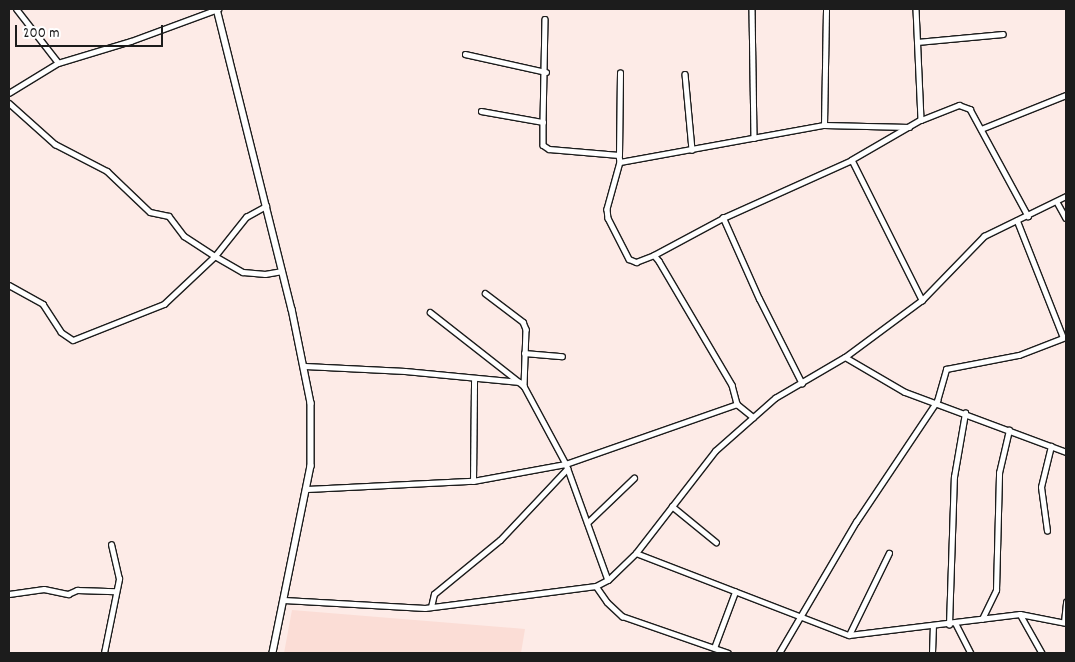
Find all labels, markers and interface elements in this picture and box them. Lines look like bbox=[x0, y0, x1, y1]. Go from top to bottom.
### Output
scale bar bbox=[18, 15, 165, 47]
text: 200 m bbox=[23, 23, 60, 45]

